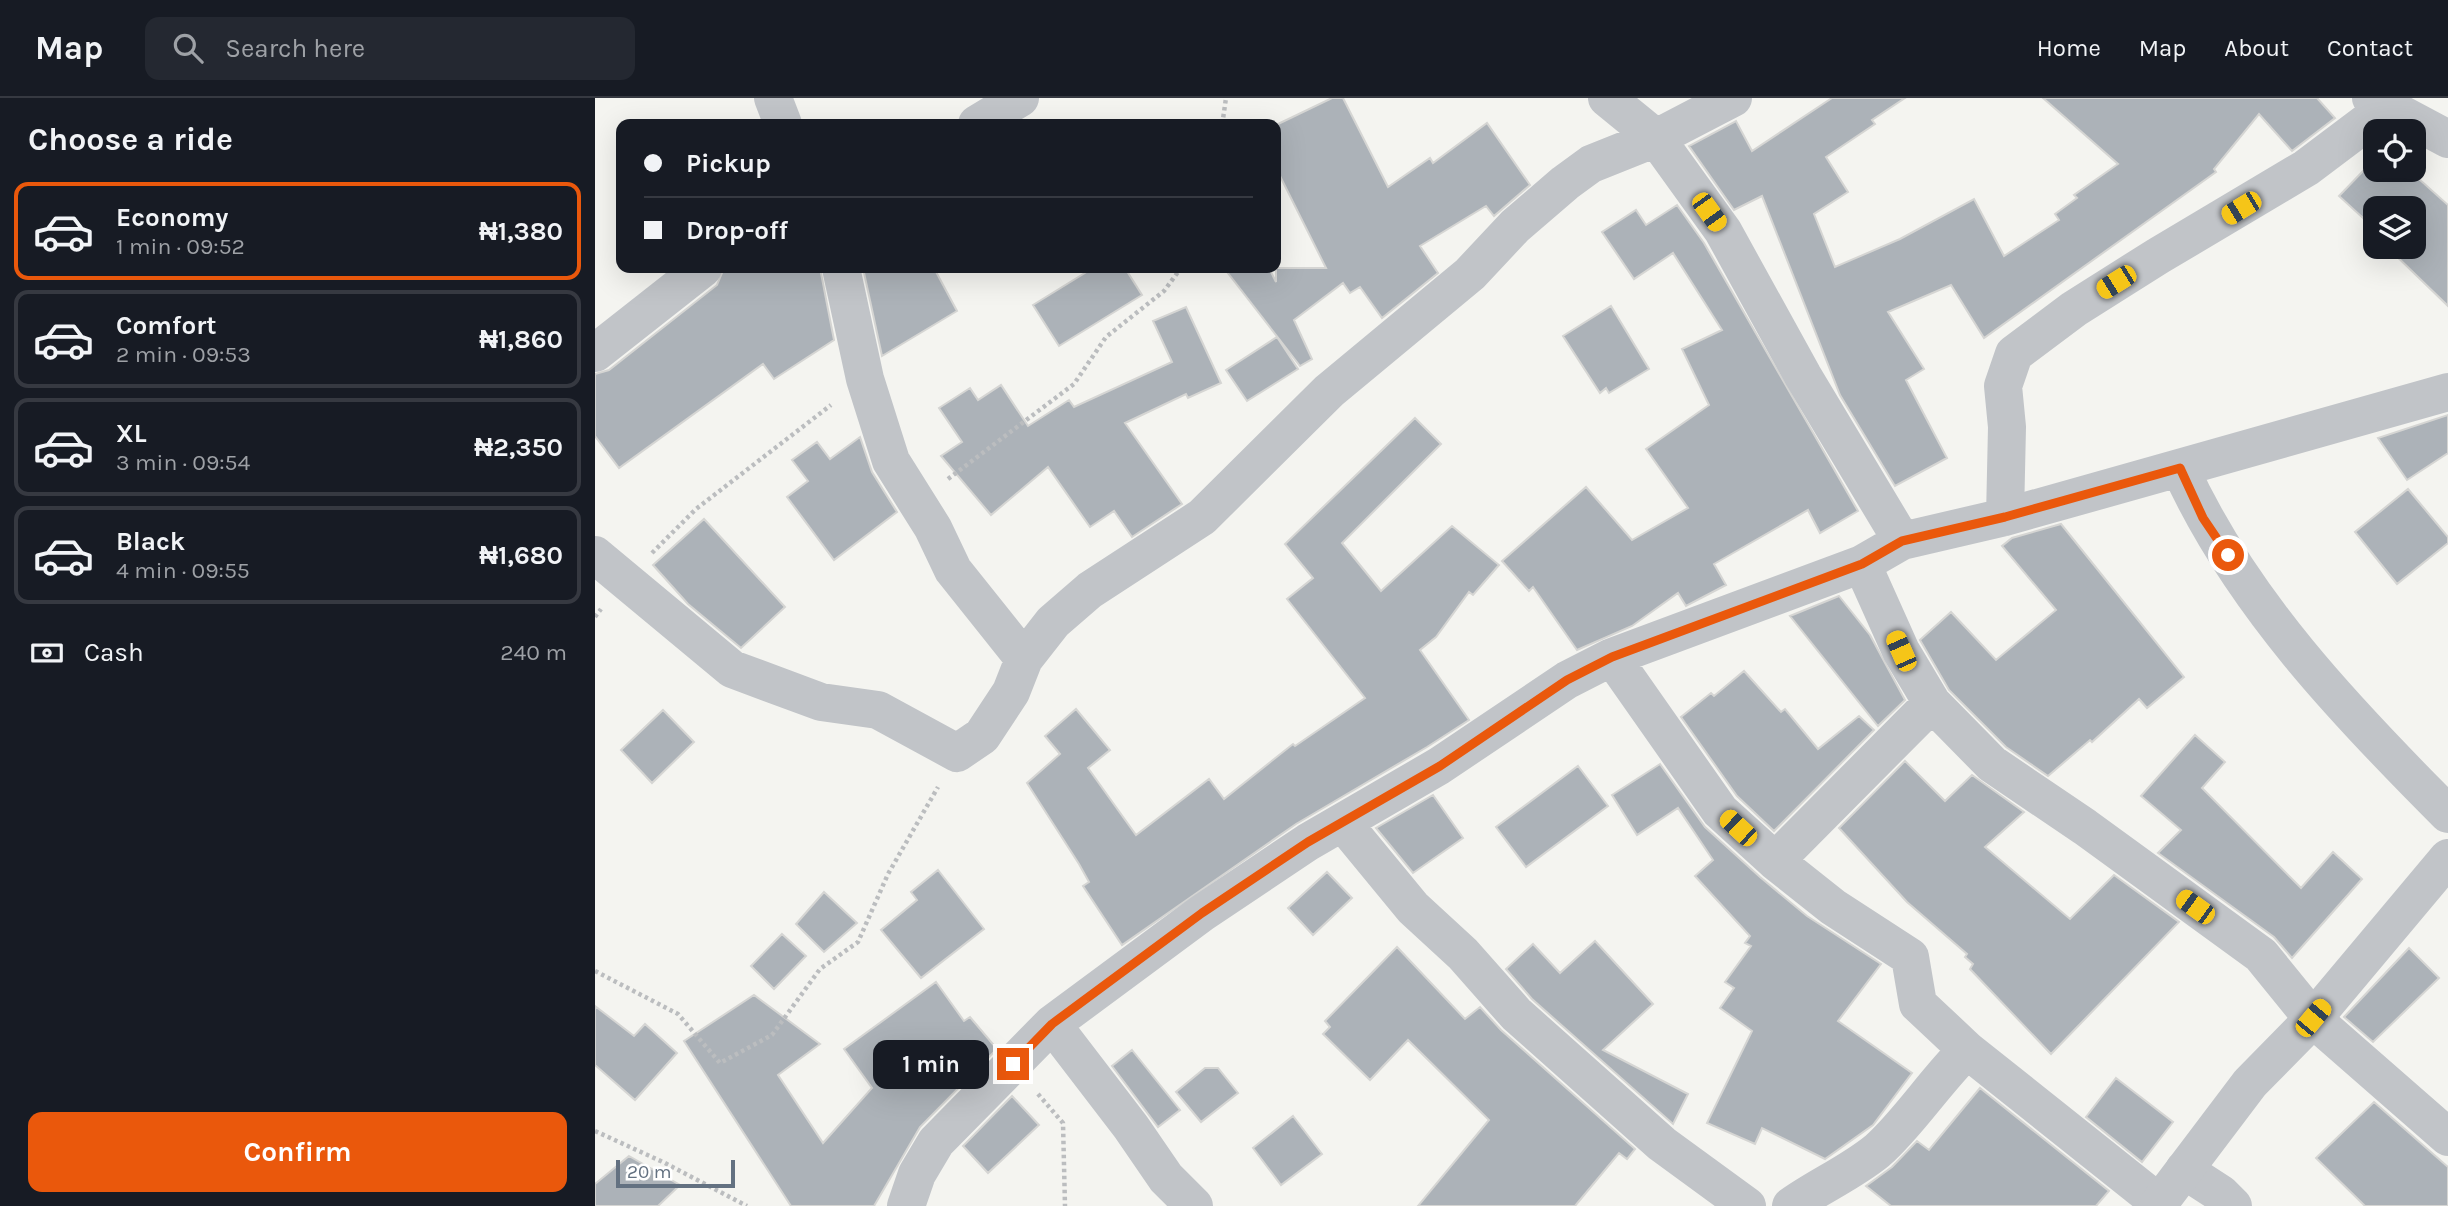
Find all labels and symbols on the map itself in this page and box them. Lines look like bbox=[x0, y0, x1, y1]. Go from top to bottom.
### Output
car bbox=[2218, 188, 2265, 228]
car bbox=[1689, 189, 1730, 235]
car bbox=[2093, 262, 2140, 302]
route start bbox=[2212, 539, 2244, 571]
car bbox=[1883, 628, 1920, 674]
car bbox=[1716, 806, 1761, 850]
car bbox=[2172, 886, 2219, 928]
car bbox=[2292, 995, 2335, 1041]
callout: 1 min bbox=[873, 1040, 989, 1088]
route end bbox=[997, 1048, 1029, 1080]
scale bar bbox=[616, 1157, 735, 1189]

